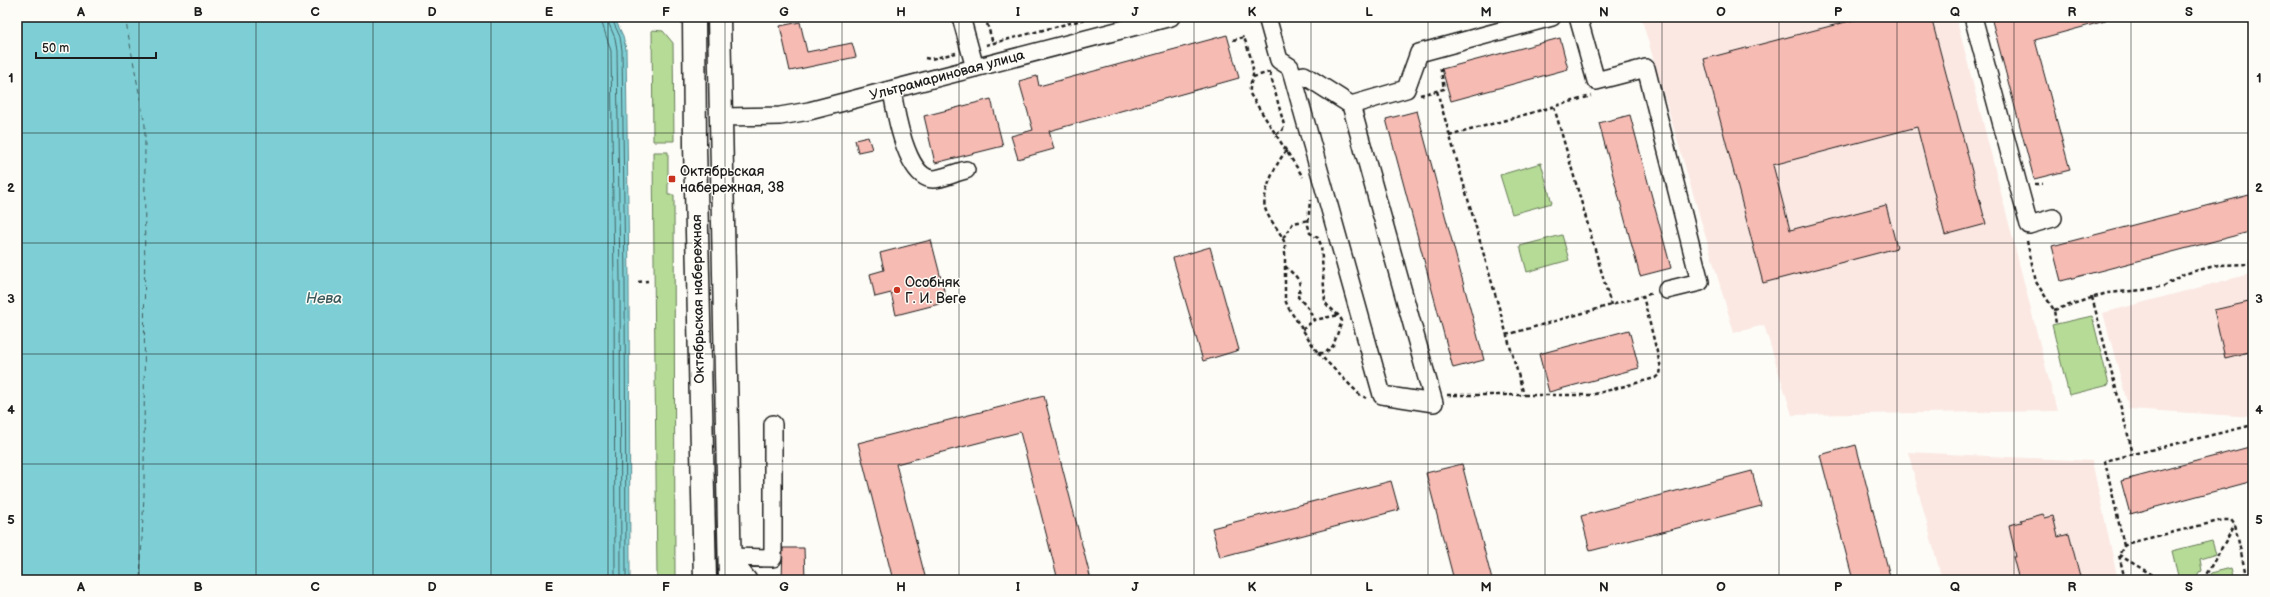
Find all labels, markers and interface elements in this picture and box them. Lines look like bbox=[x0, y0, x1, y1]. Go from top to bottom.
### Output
text: A bbox=[76, 4, 85, 20]
text: B bbox=[193, 4, 203, 20]
text: C bbox=[310, 4, 320, 20]
text: D bbox=[427, 4, 437, 20]
text: E bbox=[545, 4, 554, 20]
text: F bbox=[662, 4, 670, 20]
text: G bbox=[779, 4, 789, 20]
text: H bbox=[896, 4, 906, 20]
text: I bbox=[1016, 4, 1020, 20]
text: J bbox=[1131, 4, 1139, 20]
text: K bbox=[1248, 4, 1257, 20]
text: L bbox=[1365, 4, 1373, 20]
text: M bbox=[1480, 4, 1492, 20]
text: N bbox=[1599, 4, 1609, 20]
text: O bbox=[1716, 4, 1726, 20]
text: P bbox=[1834, 4, 1843, 20]
text: Q bbox=[1950, 4, 1960, 20]
text: R bbox=[2068, 4, 2077, 20]
text: S bbox=[2185, 4, 2193, 20]
scale bar bbox=[36, 34, 156, 60]
text: 50 m bbox=[42, 41, 69, 56]
street label: Ультрамариновая улица bbox=[868, 46, 1027, 104]
text: 1 bbox=[8, 70, 14, 86]
text: 1 bbox=[2256, 70, 2262, 86]
place label: Октябрьская набережная, 38 bbox=[680, 163, 784, 196]
marker: Октябрьская набережная, 38 bbox=[667, 174, 677, 184]
text: 2 bbox=[7, 180, 15, 196]
text: 2 bbox=[2255, 180, 2263, 196]
street label: Октябрьская набережная bbox=[688, 214, 708, 384]
place label: Особняк Г. И. Веге bbox=[905, 274, 966, 307]
marker: Особняк Г. И. Веге bbox=[892, 285, 902, 295]
water label: Нева bbox=[306, 289, 342, 308]
text: 3 bbox=[7, 291, 15, 307]
text: 3 bbox=[2255, 291, 2263, 307]
text: 4 bbox=[7, 402, 15, 418]
text: 4 bbox=[2255, 402, 2263, 418]
text: 5 bbox=[7, 512, 15, 528]
text: 5 bbox=[2255, 512, 2263, 528]
text: A bbox=[76, 579, 85, 595]
text: B bbox=[193, 579, 203, 595]
text: C bbox=[310, 579, 320, 595]
text: D bbox=[427, 579, 437, 595]
text: E bbox=[545, 579, 554, 595]
text: F bbox=[662, 579, 670, 595]
text: G bbox=[779, 579, 789, 595]
text: H bbox=[896, 579, 906, 595]
text: I bbox=[1016, 579, 1020, 595]
text: J bbox=[1131, 579, 1139, 595]
text: K bbox=[1248, 579, 1257, 595]
text: L bbox=[1365, 579, 1373, 595]
text: M bbox=[1480, 579, 1492, 595]
text: N bbox=[1599, 579, 1609, 595]
text: O bbox=[1716, 579, 1726, 595]
text: P bbox=[1834, 579, 1843, 595]
text: Q bbox=[1950, 579, 1960, 595]
text: R bbox=[2068, 579, 2077, 595]
text: S bbox=[2185, 579, 2193, 595]

